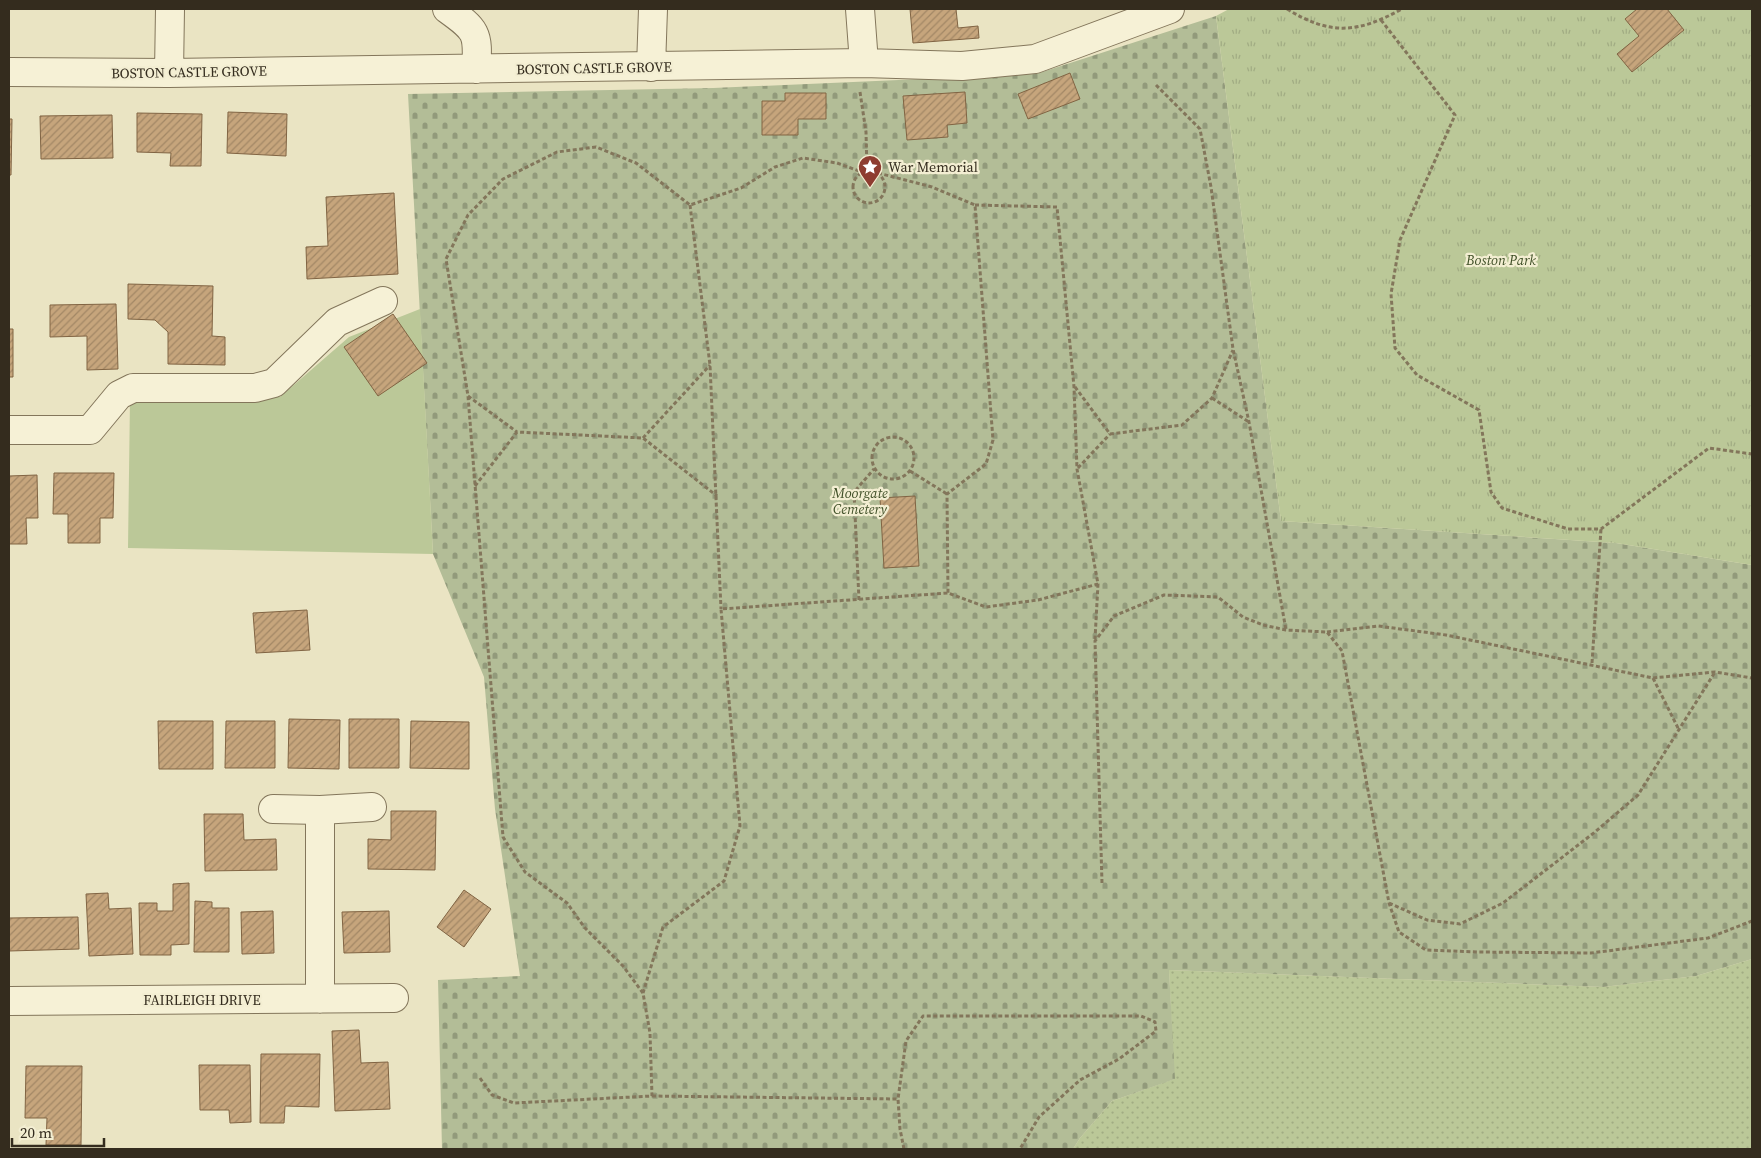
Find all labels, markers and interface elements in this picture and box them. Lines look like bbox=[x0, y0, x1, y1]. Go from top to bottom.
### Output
street label: BOSTON CASTLE GROVE bbox=[516, 57, 672, 79]
street label: BOSTON CASTLE GROVE bbox=[111, 61, 267, 83]
place icon: War Memorial bbox=[857, 154, 883, 188]
place label: War Memorial bbox=[888, 157, 978, 177]
park label: Boston Park bbox=[1465, 250, 1536, 270]
park label: Moorgate Cemetery bbox=[831, 483, 888, 519]
street label: FAIRLEIGH DRIVE bbox=[143, 990, 261, 1010]
scale bar bbox=[12, 1116, 105, 1148]
text: 20 m bbox=[20, 1122, 52, 1143]

